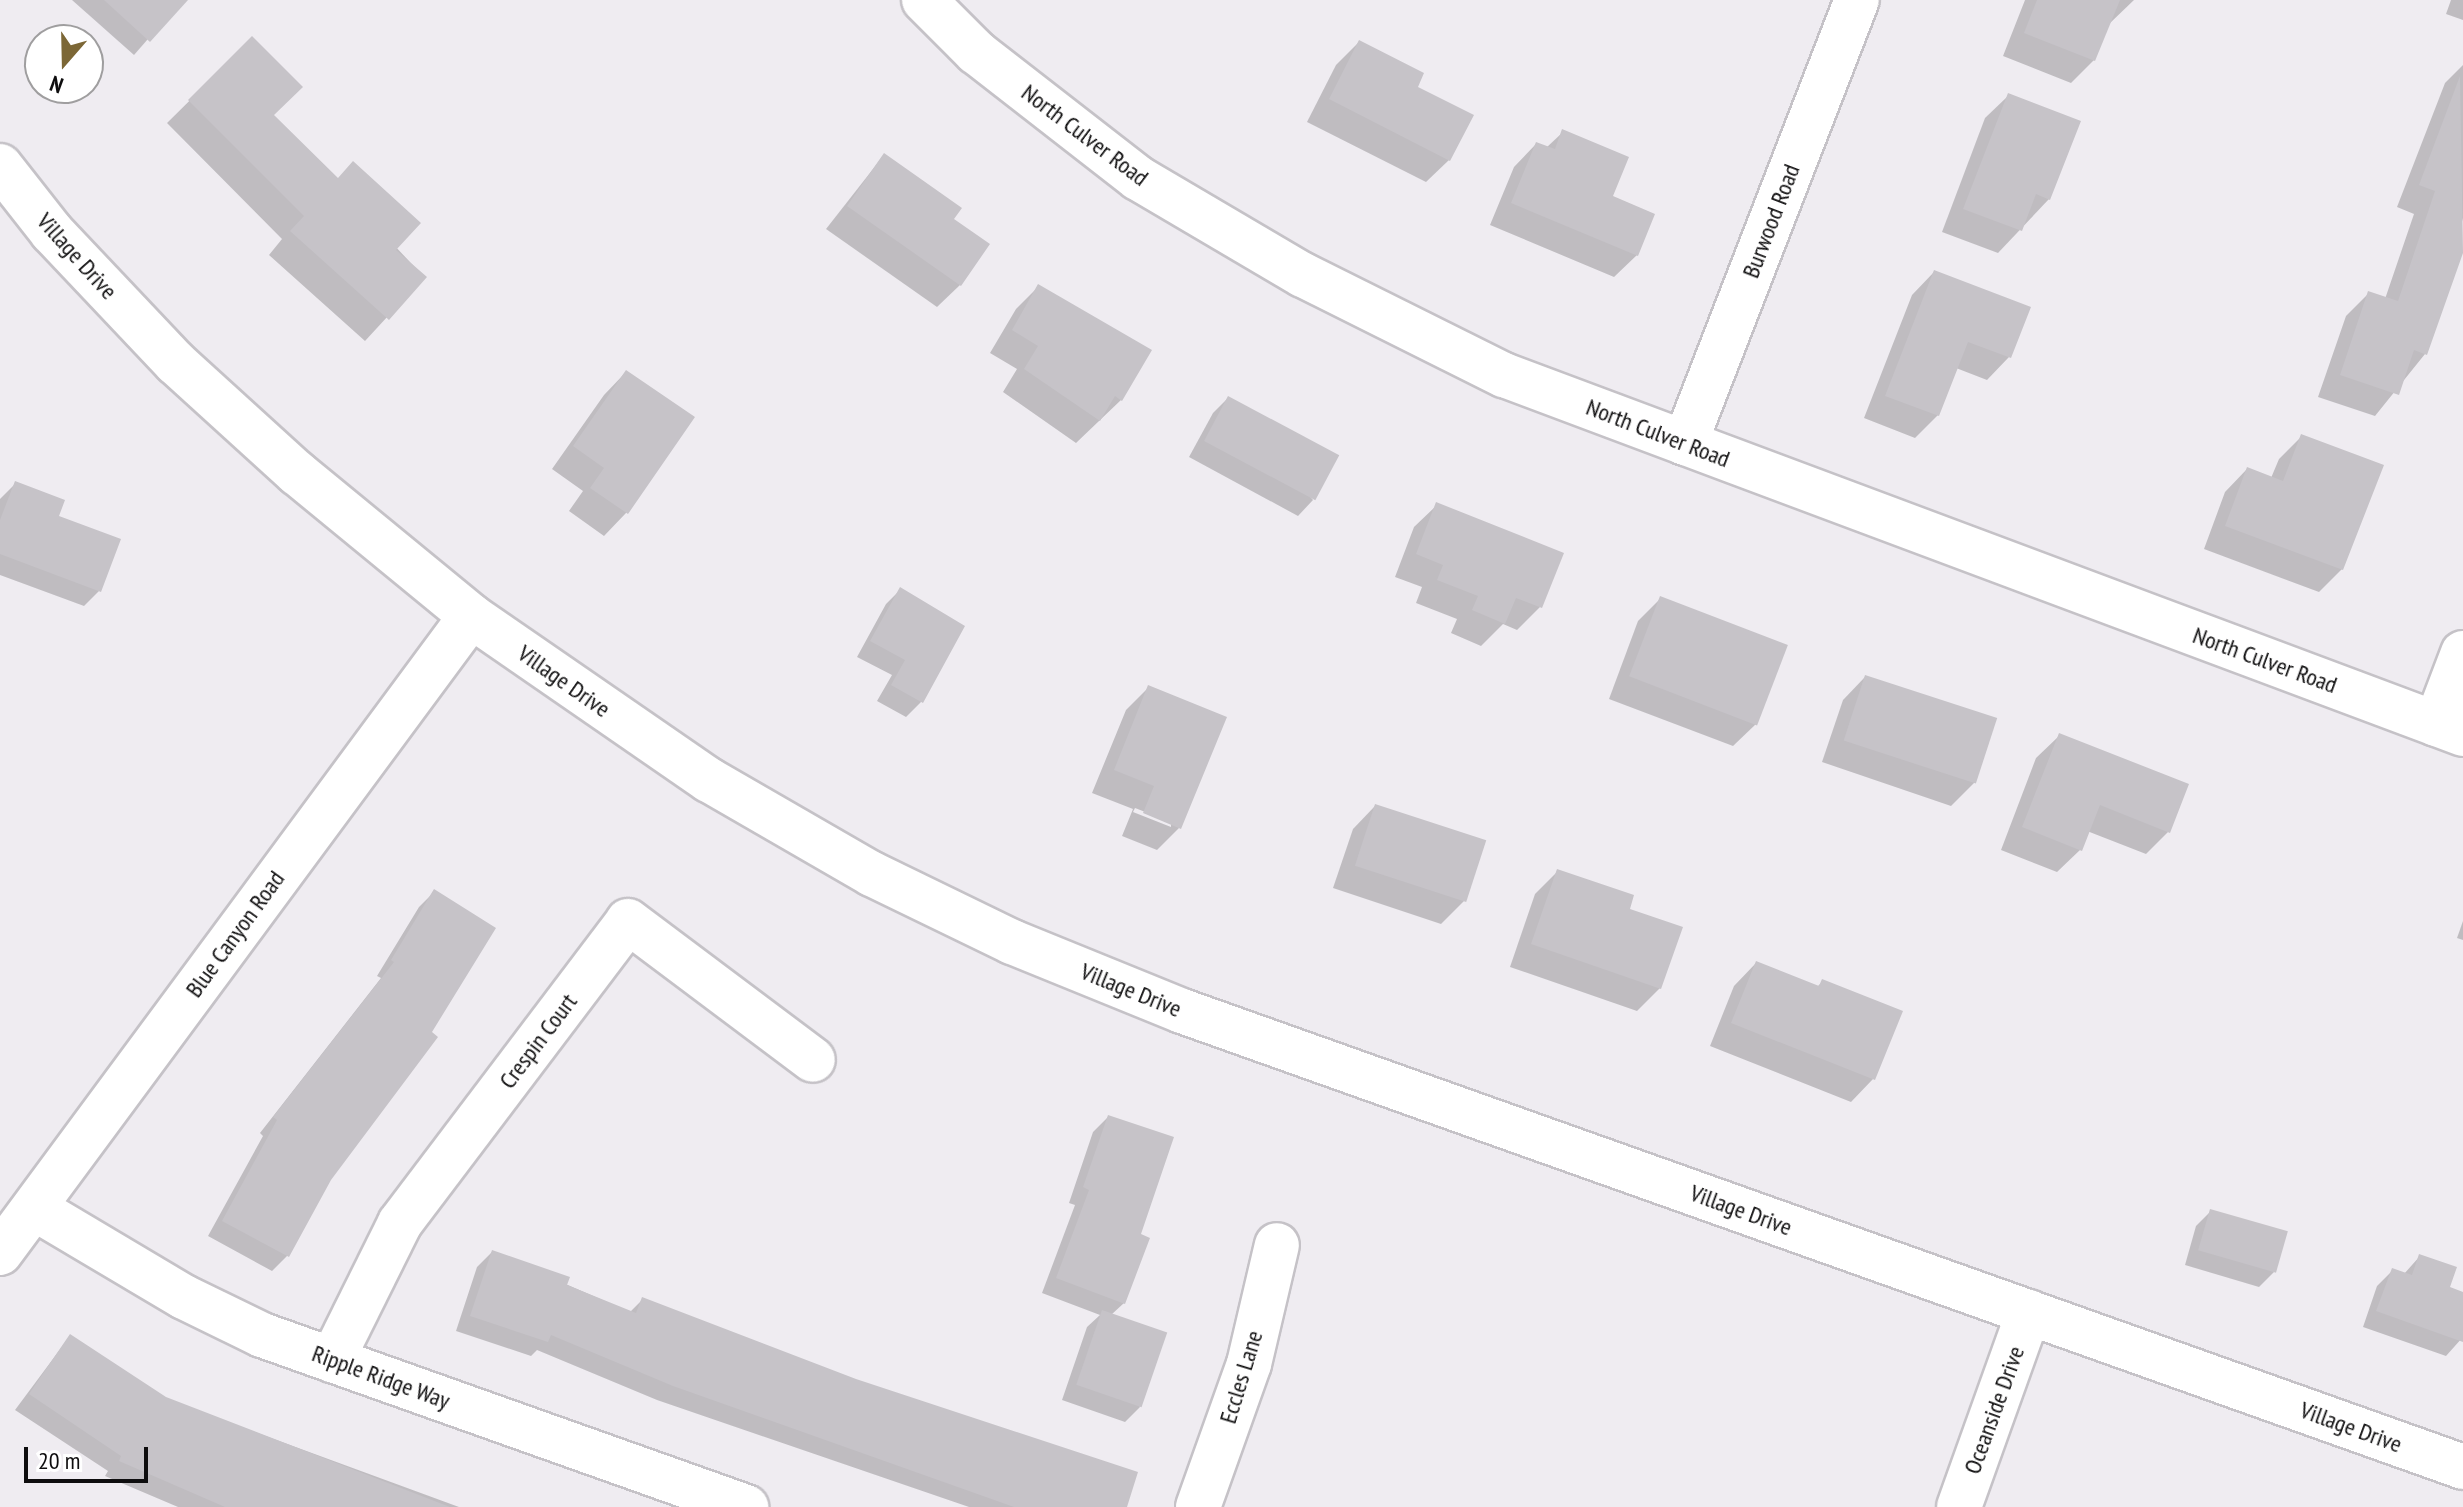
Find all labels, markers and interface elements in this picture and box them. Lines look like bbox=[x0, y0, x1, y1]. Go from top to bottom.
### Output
north arrow bbox=[24, 24, 104, 104]
text: N bbox=[46, 69, 67, 100]
street label: North Culver Road bbox=[1016, 78, 1154, 192]
street label: Burwood Road bbox=[1736, 160, 1806, 282]
street label: Village Drive bbox=[31, 207, 123, 305]
street label: North Culver Road bbox=[1582, 392, 1734, 474]
street label: North Culver Road bbox=[2189, 621, 2341, 699]
street label: Village Drive bbox=[512, 639, 616, 723]
street label: Blue Canyon Road bbox=[180, 865, 290, 1003]
street label: Village Drive bbox=[1076, 957, 1186, 1023]
street label: Crespin Court bbox=[493, 988, 583, 1094]
street label: Village Drive bbox=[1686, 1178, 1796, 1242]
street label: Eccles Lane bbox=[1213, 1327, 1269, 1427]
street label: Ripple Ridge Way bbox=[308, 1339, 454, 1415]
street label: Oceanside Drive bbox=[1958, 1342, 2030, 1478]
street label: Village Drive bbox=[2296, 1395, 2406, 1459]
scale bar bbox=[28, 1431, 152, 1481]
text: 20 m bbox=[38, 1445, 80, 1476]

